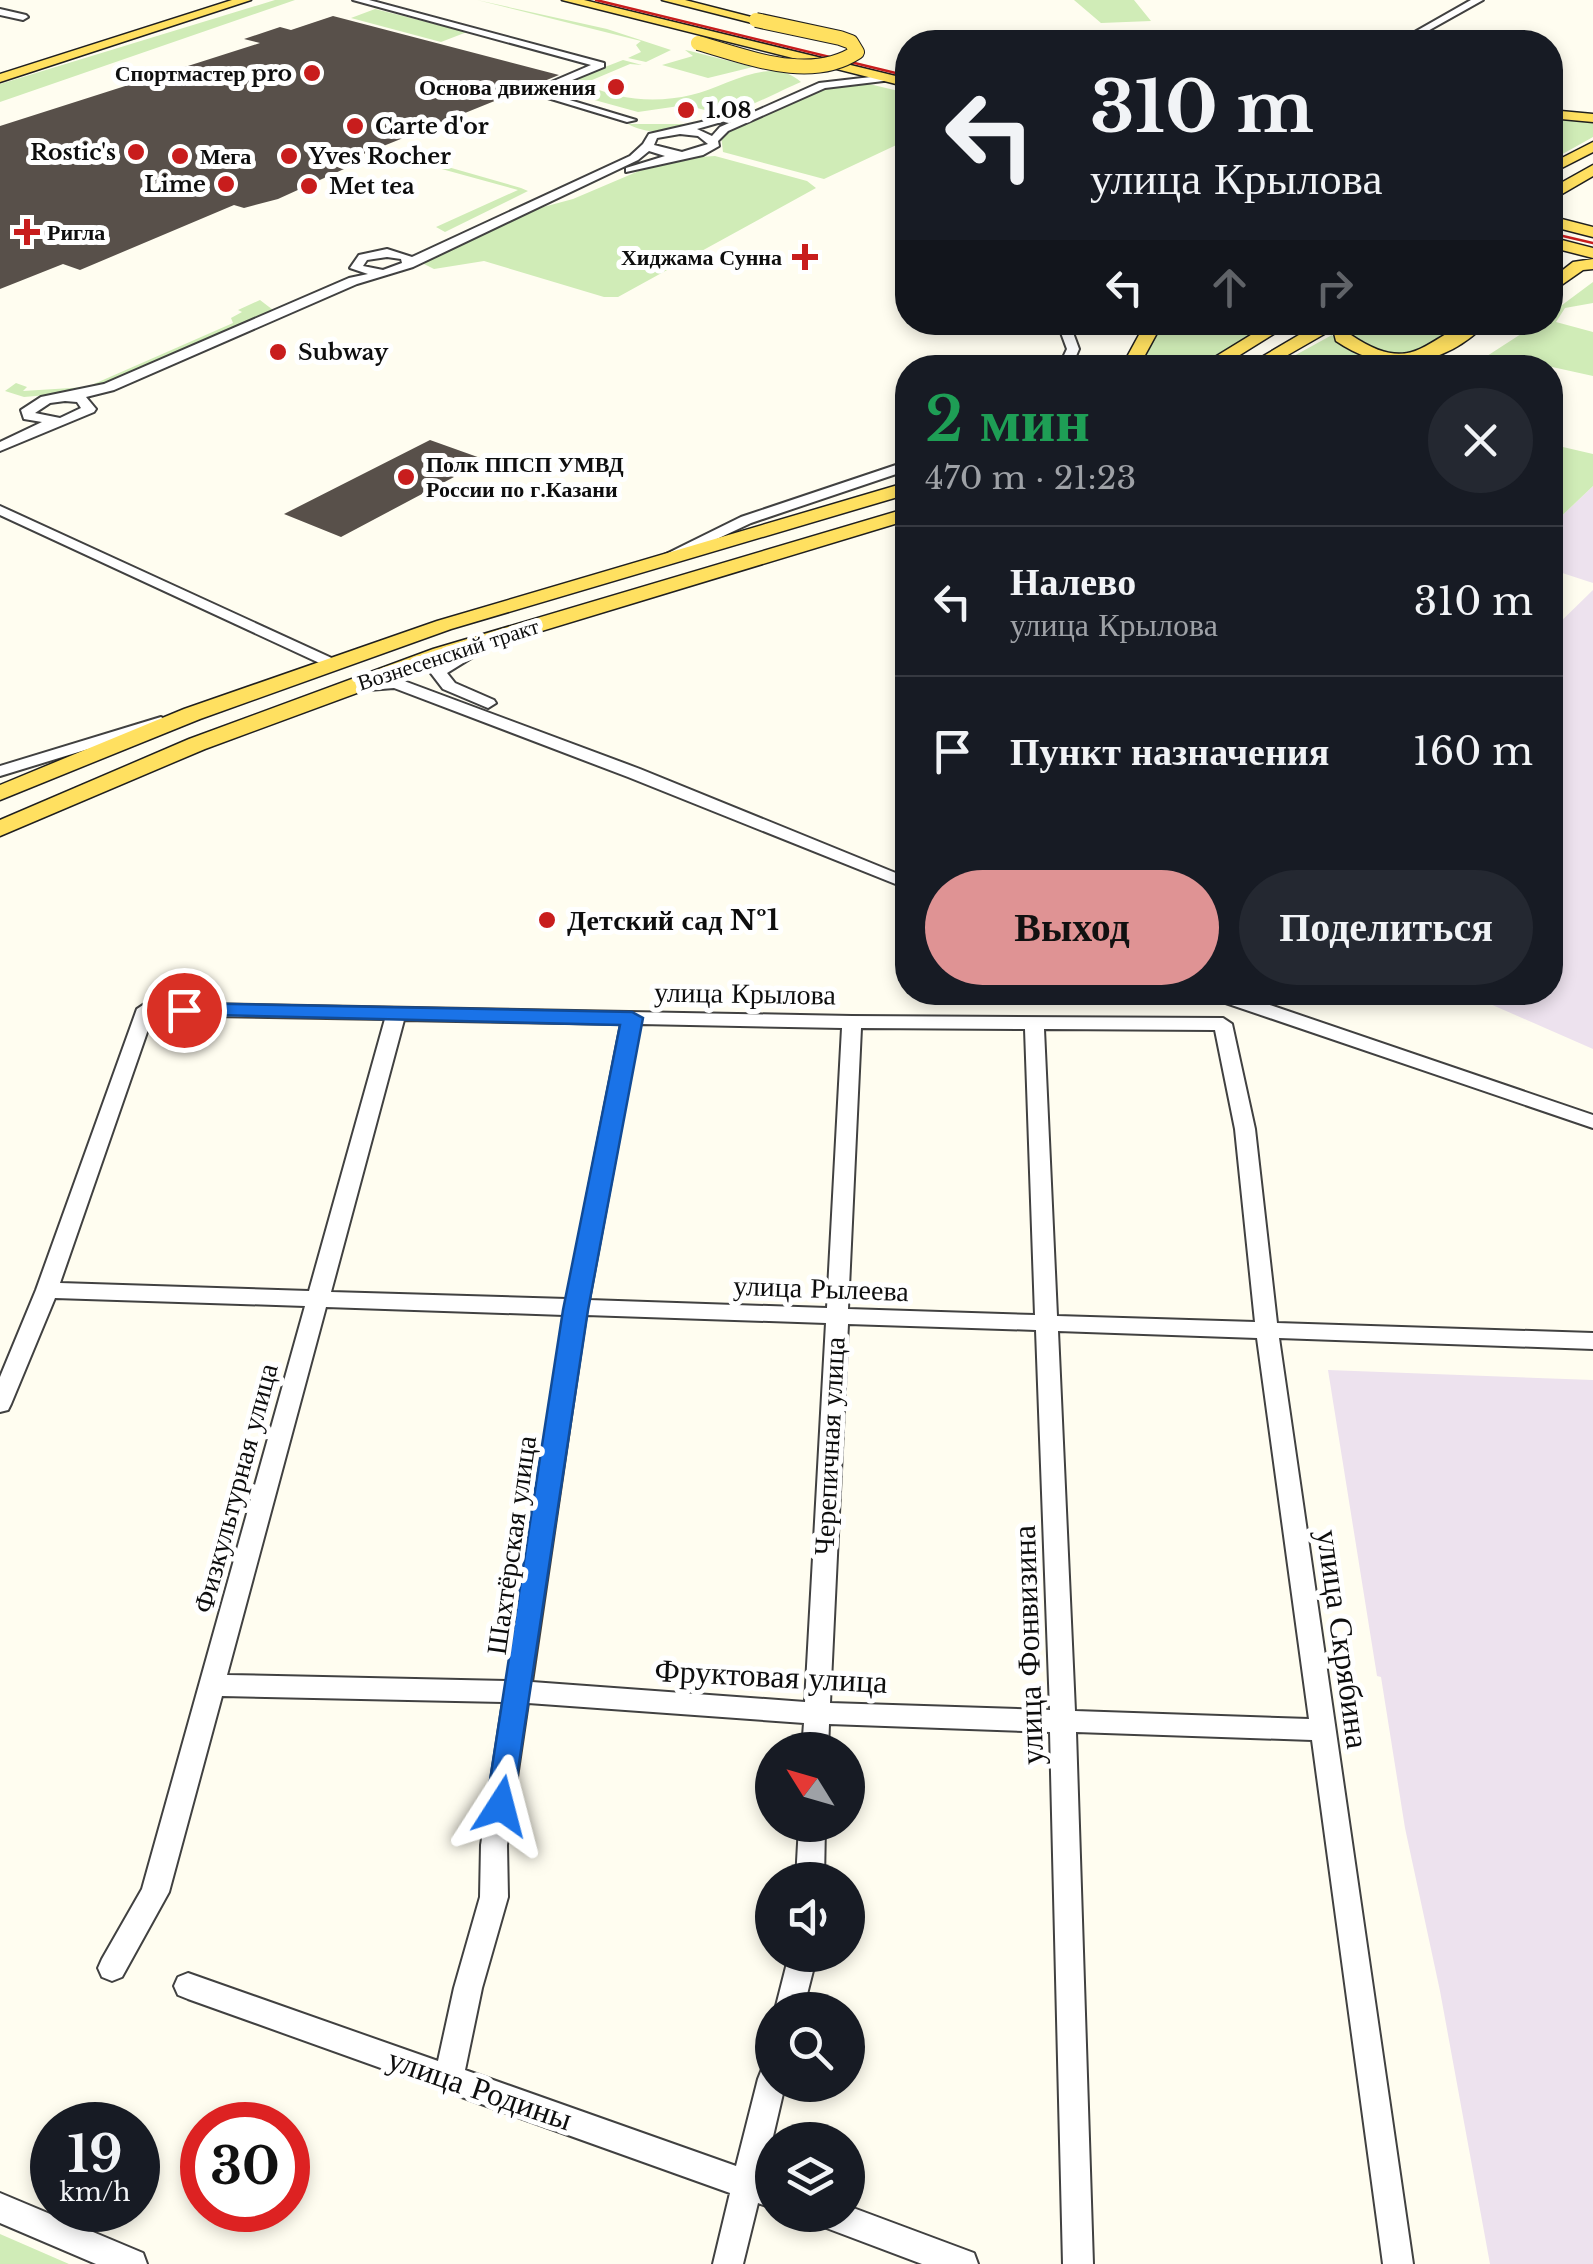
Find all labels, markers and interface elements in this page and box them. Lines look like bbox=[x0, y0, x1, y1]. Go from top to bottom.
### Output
place label: Спортмастер pro bbox=[115, 60, 292, 87]
marker: Спортмастер pro bbox=[301, 62, 323, 84]
text: 310 m bbox=[1090, 64, 1314, 151]
icon: left bbox=[925, 70, 1055, 200]
place label: Основа движения bbox=[419, 74, 596, 101]
marker: Основа движения bbox=[605, 76, 627, 98]
place label: 1.08 bbox=[706, 97, 751, 124]
marker: 1.08 bbox=[675, 99, 697, 121]
place label: Carte d'or bbox=[375, 113, 489, 140]
marker: Carte d'or bbox=[344, 115, 366, 137]
place label: Rostic's bbox=[30, 139, 116, 166]
marker: Rostic's bbox=[125, 141, 147, 163]
place label: Мега bbox=[200, 143, 251, 170]
place label: Yves Rocher bbox=[308, 143, 451, 170]
marker: Мега bbox=[169, 145, 191, 167]
marker: Yves Rocher bbox=[278, 145, 300, 167]
text: улица Крылова bbox=[1090, 150, 1382, 206]
place label: Lime bbox=[144, 171, 206, 198]
marker: Lime bbox=[215, 173, 237, 195]
place label: Met tea bbox=[329, 173, 415, 200]
marker: Met tea bbox=[298, 175, 320, 197]
place label: Ригла bbox=[47, 219, 105, 246]
marker: Ригла bbox=[16, 221, 38, 243]
place label: Хиджама Сунна bbox=[621, 244, 782, 271]
marker: Хиджама Сунна bbox=[792, 244, 818, 270]
icon: left bbox=[1097, 260, 1152, 315]
icon: ahead bbox=[1202, 260, 1257, 315]
icon: right bbox=[1307, 260, 1362, 315]
place label: Subway bbox=[298, 339, 389, 366]
marker: Subway bbox=[267, 341, 289, 363]
text: 2 мин bbox=[925, 383, 1090, 457]
button: close bbox=[1428, 388, 1533, 493]
place label: Полк ППСП УМВД России по г.Казани bbox=[426, 451, 624, 503]
text: 470 m · 21:23 bbox=[925, 458, 1136, 498]
marker: Полк ППСП УМВД России по г.Казани bbox=[395, 466, 417, 488]
text: Налево bbox=[1010, 558, 1136, 605]
icon: left bbox=[925, 574, 980, 629]
text: 310 m bbox=[1414, 578, 1533, 625]
text: улица Крылова bbox=[1010, 605, 1218, 645]
street label: Вознесенский тракт bbox=[354, 612, 543, 697]
icon: arrive bbox=[925, 724, 980, 779]
text: Пункт назначения bbox=[1010, 728, 1329, 775]
text: 160 m bbox=[1413, 728, 1533, 775]
button: Выход bbox=[925, 870, 1219, 985]
button: Поделиться bbox=[1239, 870, 1533, 985]
place label: Детский сад №1 bbox=[567, 903, 779, 938]
marker: Детский сад №1 bbox=[536, 909, 558, 931]
pin bbox=[142, 968, 227, 1053]
street label: улица Крылова bbox=[654, 974, 837, 1013]
icon: arrive bbox=[157, 983, 212, 1038]
street label: улица Рылеева bbox=[733, 1268, 910, 1309]
street label: Черепичная улица bbox=[806, 1335, 853, 1556]
street label: Физкультурная улица bbox=[185, 1359, 286, 1617]
street label: Шахтёрская улица bbox=[479, 1433, 544, 1657]
street label: улица Фонвизина bbox=[1004, 1524, 1052, 1766]
street label: улица Скрябина bbox=[1308, 1527, 1378, 1751]
street label: Фруктовая улица bbox=[653, 1650, 889, 1702]
north arrow bbox=[755, 1732, 865, 1842]
map controls bbox=[755, 1732, 865, 2232]
position arrow bbox=[449, 1754, 553, 1858]
button: sound bbox=[755, 1862, 865, 1972]
button: search bbox=[755, 1992, 865, 2102]
street label: улица Родины bbox=[383, 2039, 577, 2139]
speed limit sign: 30 bbox=[180, 2102, 310, 2232]
button: layers bbox=[755, 2122, 865, 2232]
text: 19 bbox=[67, 2123, 123, 2186]
text: km/h bbox=[60, 2177, 130, 2208]

